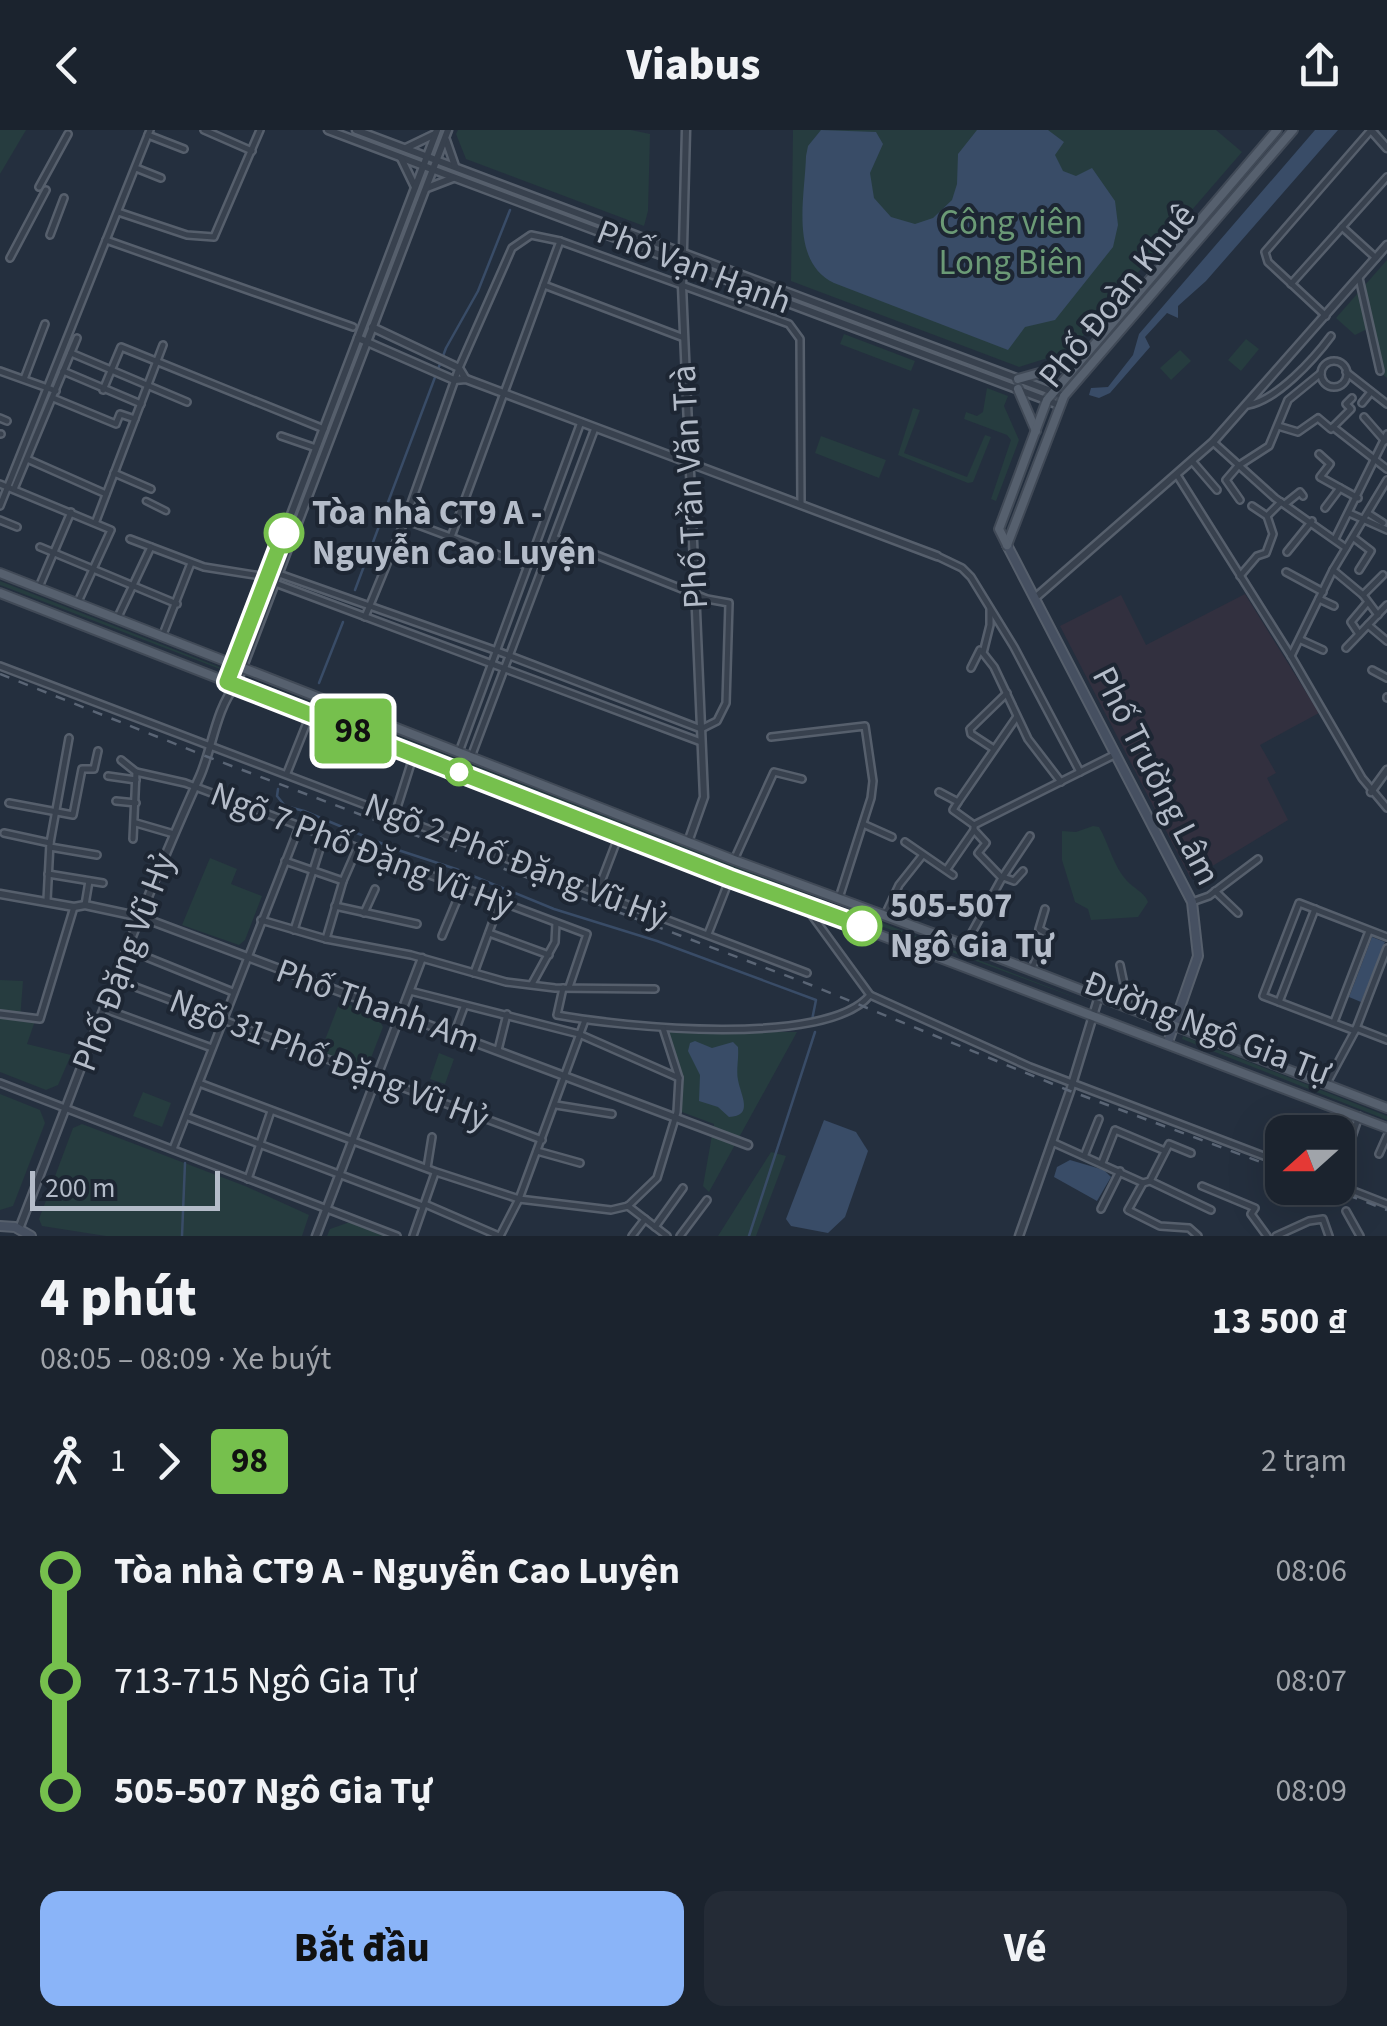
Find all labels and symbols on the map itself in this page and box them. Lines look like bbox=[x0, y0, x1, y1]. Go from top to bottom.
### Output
street label: Phố Đoàn Khuê bbox=[1027, 193, 1207, 399]
park label: Công viên Long Biên bbox=[938, 198, 1084, 288]
street label: Phố Vạn Hạnh bbox=[590, 207, 798, 327]
street label: Phố Trần Văn Trà bbox=[659, 364, 721, 610]
place label: Tòa nhà CT9 A - Nguyễn Cao Luyện bbox=[312, 488, 596, 578]
marker: Tòa nhà CT9 A - Nguyễn Cao Luyện bbox=[265, 514, 303, 552]
street label: Phố Trường Lâm bbox=[1079, 658, 1233, 894]
line badge: 98 bbox=[308, 698, 398, 764]
unlabelled marker bbox=[446, 759, 472, 785]
street label: Ngõ 7 Phố Đặng Vũ Hỷ bbox=[203, 769, 521, 931]
street label: Ngõ 2 Phố Đặng Vũ Hỷ bbox=[357, 780, 675, 942]
street label: Phố Đặng Vũ Hỷ bbox=[59, 845, 189, 1079]
place label: 505-507 Ngô Gia Tự bbox=[890, 881, 1055, 971]
marker: 505-507 Ngô Gia Tự bbox=[843, 907, 881, 945]
street label: Phố Thanh Am bbox=[269, 946, 487, 1066]
street label: Đường Ngô Gia Tự bbox=[1076, 958, 1339, 1098]
street label: Ngõ 31 Phố Đặng Vũ Hỷ bbox=[162, 976, 496, 1144]
north arrow bbox=[1265, 1115, 1355, 1205]
scale bar bbox=[30, 1166, 220, 1210]

